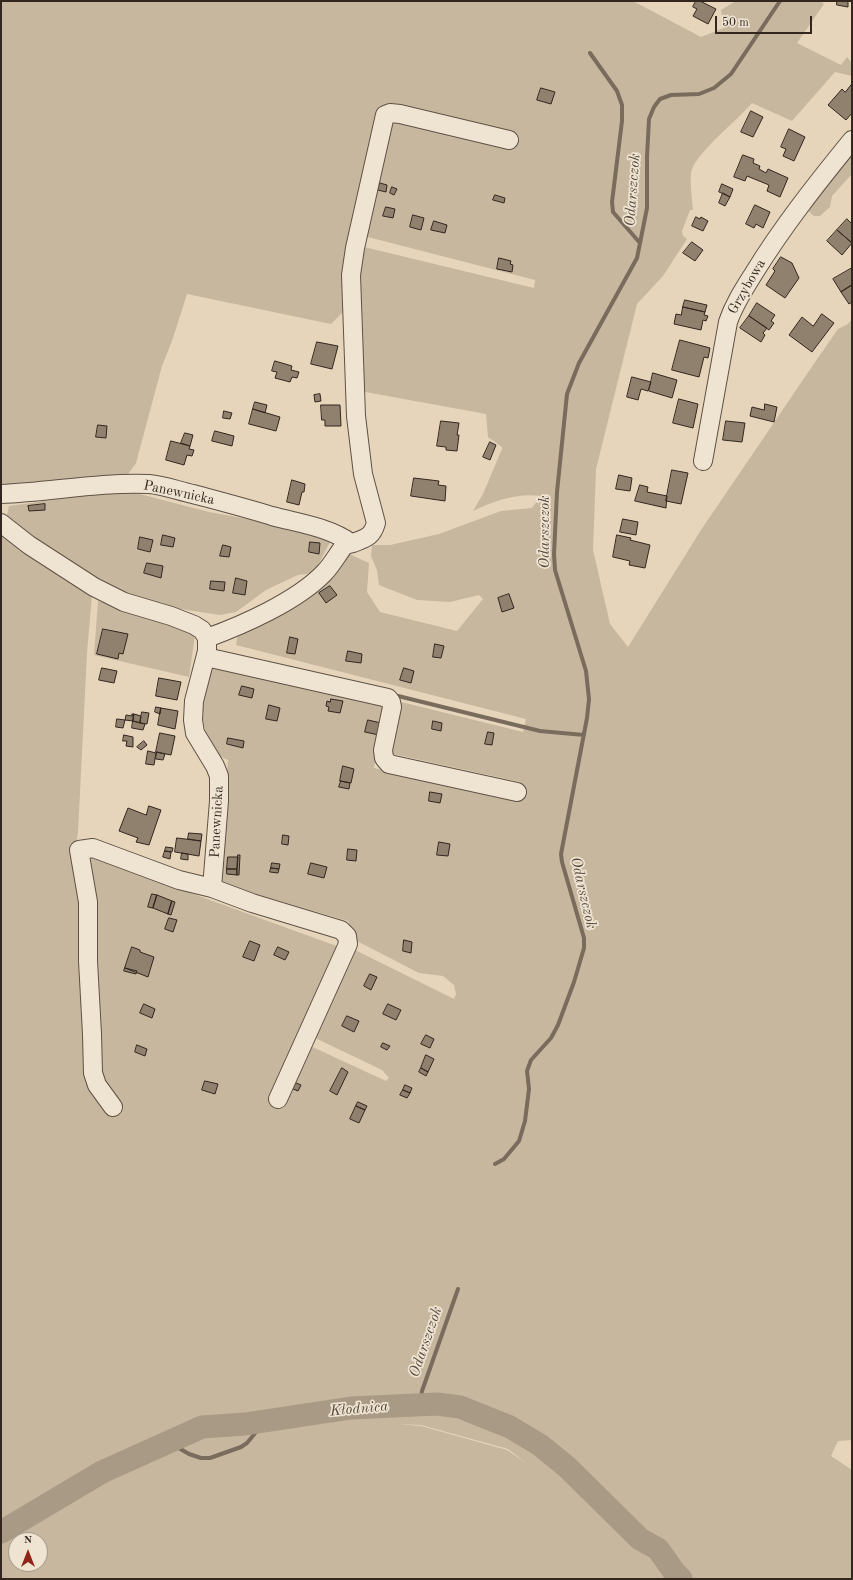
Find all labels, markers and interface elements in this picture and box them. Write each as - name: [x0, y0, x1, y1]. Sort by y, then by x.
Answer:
- scale bar: [717, 8, 814, 34]
- text: 50 m: [722, 17, 749, 29]
- water label: Odarszczok: [621, 153, 645, 227]
- street label: Grzybowa: [725, 257, 769, 317]
- street label: Panewnicka: [142, 477, 216, 509]
- water label: Odarszczok: [536, 495, 554, 569]
- street label: Panewnicka: [207, 785, 227, 859]
- water label: Odarszczok: [566, 855, 600, 931]
- water label: Odarszczok: [406, 1304, 446, 1380]
- water label: Kłodnica: [329, 1397, 389, 1421]
- north arrow: [8, 1532, 48, 1572]
- text: N: [24, 1535, 32, 1546]

